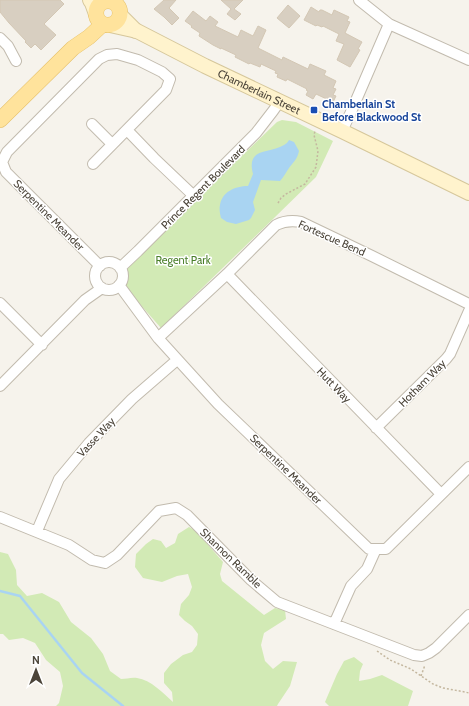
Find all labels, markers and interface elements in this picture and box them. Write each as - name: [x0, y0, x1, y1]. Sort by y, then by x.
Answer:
- street label: Chamberlain Street: [215, 66, 303, 117]
- place label: Chamberlain St Before Blackwood St: [322, 97, 421, 124]
- marker: Chamberlain St Before Blackwood St: [309, 105, 319, 115]
- street label: Prince Regent Boulevard: [158, 142, 248, 232]
- street label: Serpentine Meander: [11, 177, 88, 254]
- street label: Fortescue Bend: [296, 217, 368, 259]
- park label: Regent Park: [155, 253, 211, 267]
- street label: Hotham Way: [395, 356, 449, 410]
- street label: Hutt Way: [314, 364, 355, 406]
- street label: Vasse Way: [74, 414, 118, 460]
- street label: Serpentine Meander: [247, 431, 325, 507]
- street label: Shannon Ramble: [197, 525, 265, 591]
- north arrow: [16, 650, 56, 690]
- text: N: [32, 653, 40, 667]

